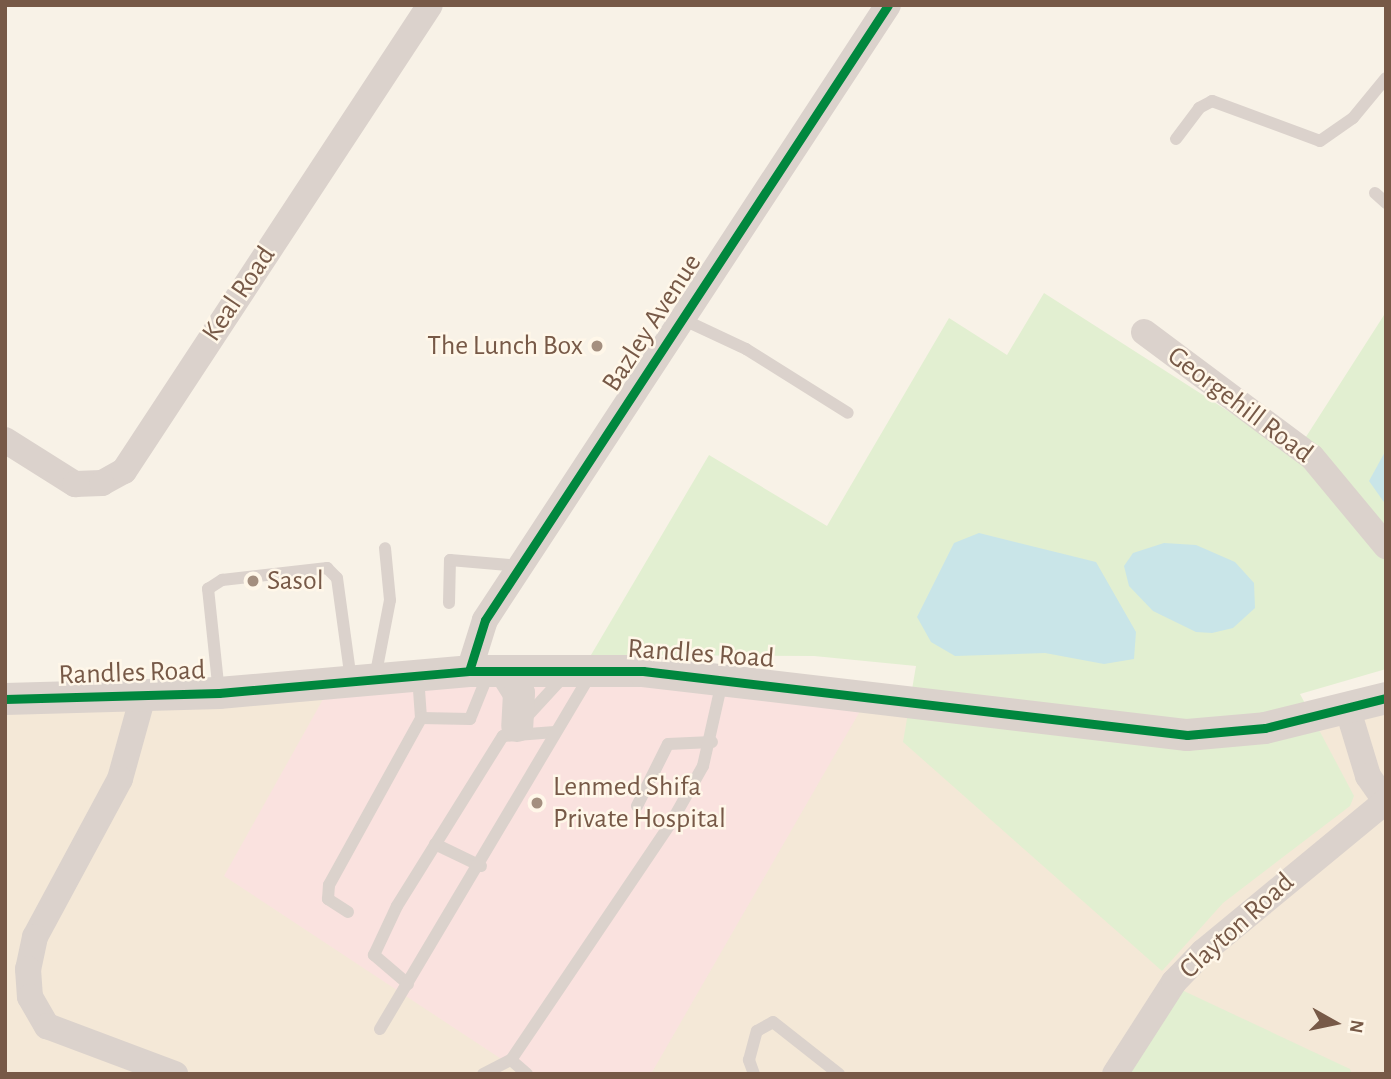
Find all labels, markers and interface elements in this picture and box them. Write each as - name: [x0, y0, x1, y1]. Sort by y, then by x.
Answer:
- street label: Keal Road: [195, 240, 283, 348]
- street label: Bazley Avenue: [595, 248, 709, 398]
- place label: The Lunch Box: [427, 329, 583, 363]
- marker: The Lunch Box: [589, 338, 605, 354]
- street label: Georgehill Road: [1161, 339, 1319, 471]
- place label: Sasol: [267, 564, 324, 598]
- marker: Sasol: [245, 573, 261, 589]
- street label: Randles Road: [626, 632, 776, 676]
- street label: Randles Road: [58, 654, 206, 692]
- place label: Lenmed Shifa Private Hospital: [553, 770, 726, 836]
- marker: Lenmed Shifa Private Hospital: [527, 793, 547, 813]
- street label: Clayton Road: [1173, 866, 1301, 986]
- north arrow: [1300, 988, 1370, 1058]
- text: N: [1346, 1018, 1367, 1034]

